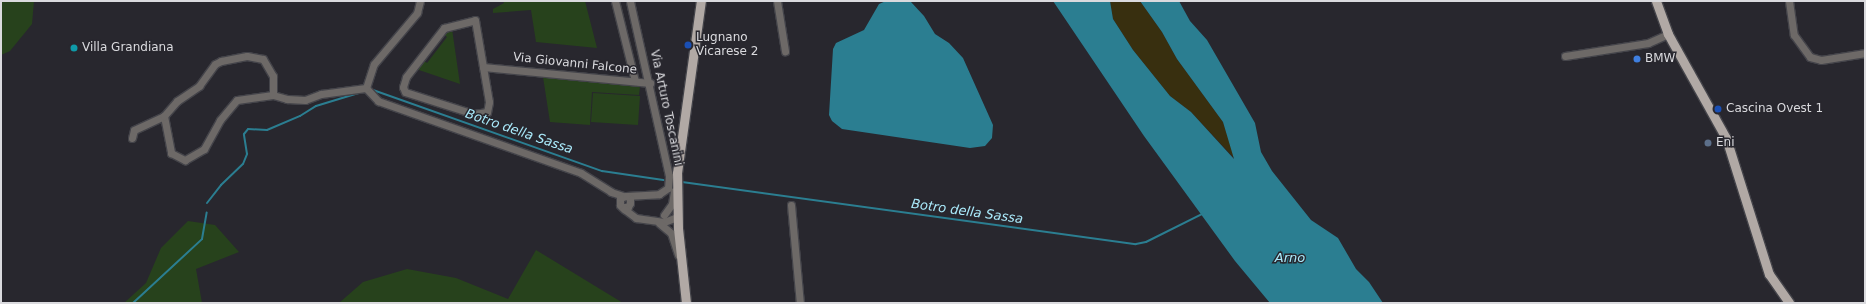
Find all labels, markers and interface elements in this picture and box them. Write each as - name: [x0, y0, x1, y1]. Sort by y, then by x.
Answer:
- place label: Lugnano Vicarese 2: [696, 31, 758, 59]
- marker: Lugnano Vicarese 2: [683, 40, 693, 50]
- place label: Villa Grandiana: [82, 41, 174, 55]
- marker: Villa Grandiana: [69, 43, 79, 53]
- street label: Via Arturo Toscanini: [647, 49, 685, 167]
- street label: Via Giovanni Falcone: [512, 50, 638, 78]
- place label: BMW: [1645, 52, 1675, 66]
- marker: BMW: [1632, 54, 1642, 64]
- place label: Cascina Ovest 1: [1726, 102, 1823, 116]
- marker: Cascina Ovest 1: [1713, 104, 1723, 114]
- water label: Botro della Sassa: [463, 106, 575, 158]
- place label: Eni: [1716, 136, 1735, 150]
- marker: Eni: [1703, 138, 1713, 148]
- water label: Botro della Sassa: [910, 196, 1024, 228]
- water label: Arno: [1275, 250, 1305, 266]

